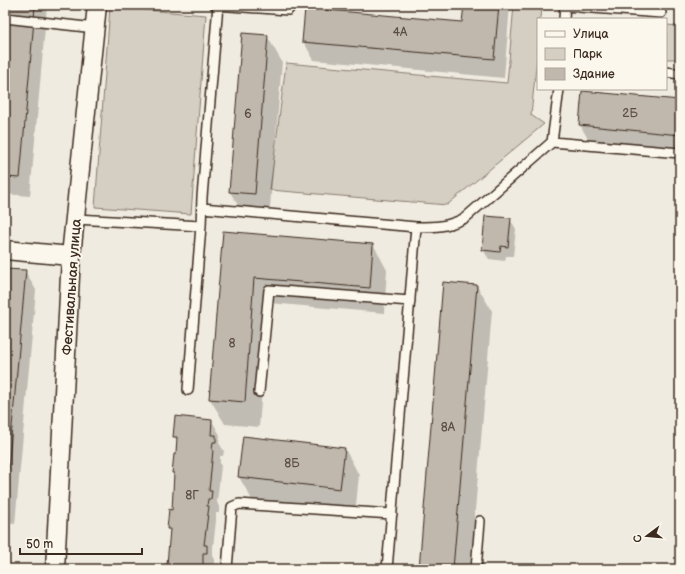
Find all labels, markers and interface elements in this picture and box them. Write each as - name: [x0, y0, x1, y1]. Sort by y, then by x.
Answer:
- legend: [537, 18, 667, 90]
- house number: 4А: [393, 25, 408, 40]
- text: Улица: [573, 27, 609, 42]
- text: Парк: [573, 47, 603, 62]
- text: Здание: [573, 67, 615, 82]
- house number: 2Б: [622, 106, 638, 121]
- house number: 6: [244, 107, 252, 122]
- street label: Фестивальная улица: [58, 217, 85, 356]
- house number: 8: [229, 336, 236, 351]
- house number: 8А: [441, 420, 456, 435]
- house number: 8Б: [284, 456, 300, 471]
- house number: 8Г: [185, 488, 199, 503]
- north arrow: [627, 516, 667, 556]
- scale bar: [20, 530, 142, 556]
- text: С: [630, 533, 645, 544]
- text: 50 m: [26, 537, 53, 552]

